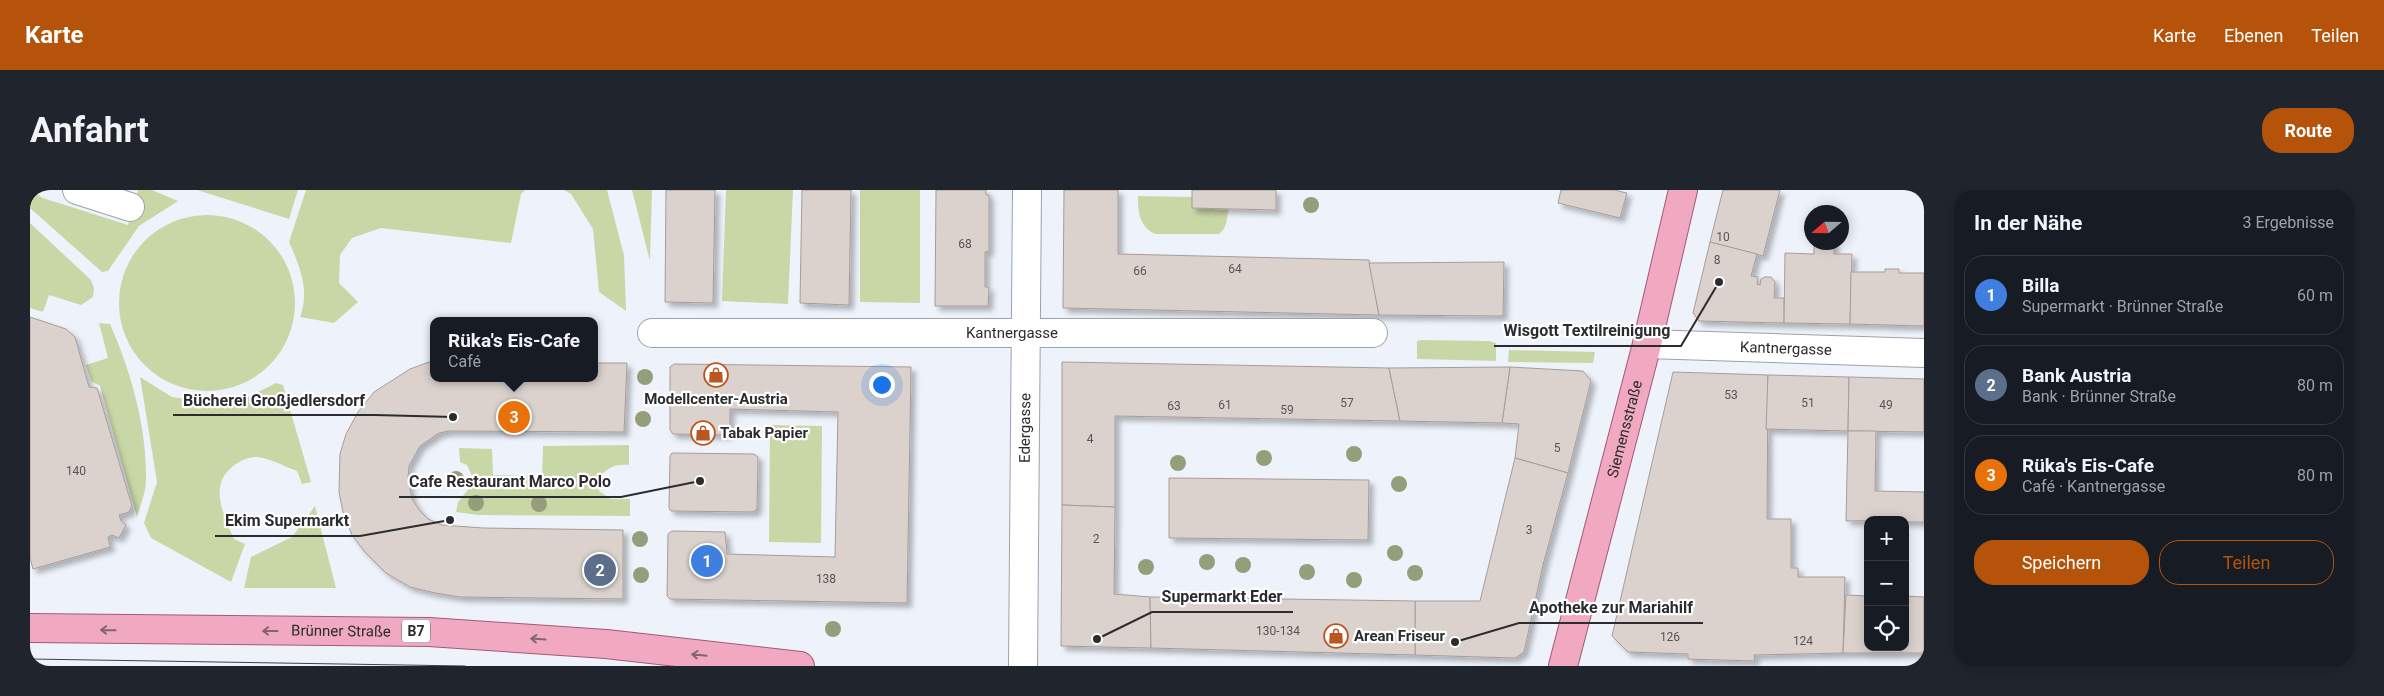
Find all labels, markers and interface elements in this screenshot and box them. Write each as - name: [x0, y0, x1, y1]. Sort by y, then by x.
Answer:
- text: Karte: [25, 21, 84, 49]
- text: Karte: [2153, 25, 2196, 46]
- text: Ebenen: [2224, 25, 2283, 46]
- text: Teilen: [2311, 25, 2359, 46]
- button: Route: [2262, 108, 2354, 153]
- text: Anfahrt: [30, 110, 149, 151]
- north arrow: [1804, 205, 1849, 250]
- text: In der Nähe: [1974, 211, 2082, 235]
- text: 3 Ergebnisse: [2242, 213, 2334, 232]
- house number: 10: [1716, 230, 1730, 244]
- house number: 68: [958, 237, 972, 251]
- house number: 8: [1714, 253, 1721, 267]
- house number: 64: [1228, 262, 1242, 276]
- house number: 66: [1133, 264, 1147, 278]
- text: Billa: [2022, 274, 2059, 297]
- text: 1: [1986, 286, 1996, 305]
- text: 60 m: [2297, 286, 2333, 305]
- text: Supermarkt · Brünner Straße: [2022, 297, 2223, 316]
- callout: Wisgott Textilreinigung: [1494, 315, 1681, 346]
- popup: [430, 317, 598, 382]
- text: Wisgott Textilreinigung: [1504, 321, 1670, 340]
- street label: Kantnergasse: [966, 324, 1058, 342]
- text: Rüka's Eis-Cafe: [448, 329, 580, 352]
- street label: Kantnergasse: [1740, 338, 1832, 359]
- text: Café: [448, 352, 481, 371]
- shop icon: Modellcenter-Austria: [703, 362, 729, 388]
- text: Bank Austria: [2022, 364, 2131, 387]
- your location: [869, 372, 895, 398]
- text: 2: [1986, 376, 1996, 395]
- text: 80 m: [2297, 376, 2333, 395]
- street label: Siemensstraße: [1603, 378, 1646, 480]
- callout: Bücherei Großjedlersdorf: [173, 384, 375, 415]
- text: Bank · Brünner Straße: [2022, 387, 2176, 406]
- house number: 53: [1724, 388, 1738, 402]
- place label: Modellcenter-Austria: [644, 390, 788, 408]
- text: Bücherei Großjedlersdorf: [183, 391, 365, 410]
- street label: Edergasse: [1016, 393, 1034, 463]
- house number: 57: [1340, 396, 1354, 410]
- house number: 51: [1801, 396, 1815, 410]
- pin: 3: [498, 398, 530, 436]
- house number: 61: [1218, 398, 1232, 412]
- house number: 49: [1879, 398, 1893, 412]
- house number: 63: [1167, 399, 1181, 413]
- house number: 59: [1280, 403, 1294, 417]
- shop icon: Tabak Papier: [690, 420, 716, 446]
- place label: Tabak Papier: [720, 424, 809, 442]
- house number: 4: [1087, 432, 1094, 446]
- house number: 5: [1554, 441, 1561, 455]
- text: Rüka's Eis-Cafe: [2022, 454, 2154, 477]
- house number: 140: [66, 464, 86, 478]
- callout: Cafe Restaurant Marco Polo: [399, 466, 621, 497]
- text: 3: [1986, 466, 1996, 485]
- text: 80 m: [2297, 466, 2333, 485]
- text: Cafe Restaurant Marco Polo: [409, 472, 611, 491]
- text: Café · Kantnergasse: [2022, 477, 2165, 496]
- callout: Ekim Supermarkt: [215, 505, 360, 536]
- text: Ekim Supermarkt: [225, 511, 350, 530]
- map controls: [1864, 516, 1909, 651]
- button: +: [1864, 516, 1909, 561]
- house number: 3: [1526, 523, 1532, 537]
- house number: 2: [1093, 532, 1100, 546]
- button: Speichern: [1974, 540, 2149, 585]
- button: Teilen: [2159, 540, 2334, 585]
- pin: 1: [691, 542, 723, 580]
- pin: 2: [584, 551, 616, 589]
- button: −: [1864, 561, 1909, 606]
- house number: 138: [816, 572, 836, 586]
- callout: Supermarkt Eder: [1152, 581, 1293, 612]
- text: Supermarkt Eder: [1162, 587, 1283, 606]
- callout: Apotheke zur Mariahilf: [1519, 592, 1703, 623]
- text: Apotheke zur Mariahilf: [1529, 598, 1693, 617]
- button: locate: [1864, 606, 1909, 651]
- road number: B7: [402, 620, 430, 642]
- street label: Brünner Straße: [291, 622, 391, 641]
- shop icon: Arean Friseur: [1323, 623, 1349, 649]
- house number: 130-134: [1256, 624, 1300, 638]
- one-way arrow: [100, 625, 116, 634]
- one-way arrow: [263, 626, 279, 636]
- place label: Arean Friseur: [1354, 627, 1445, 645]
- house number: 126: [1660, 630, 1680, 644]
- house number: 124: [1793, 634, 1813, 648]
- one-way arrow: [530, 635, 546, 644]
- one-way arrow: [692, 650, 708, 660]

